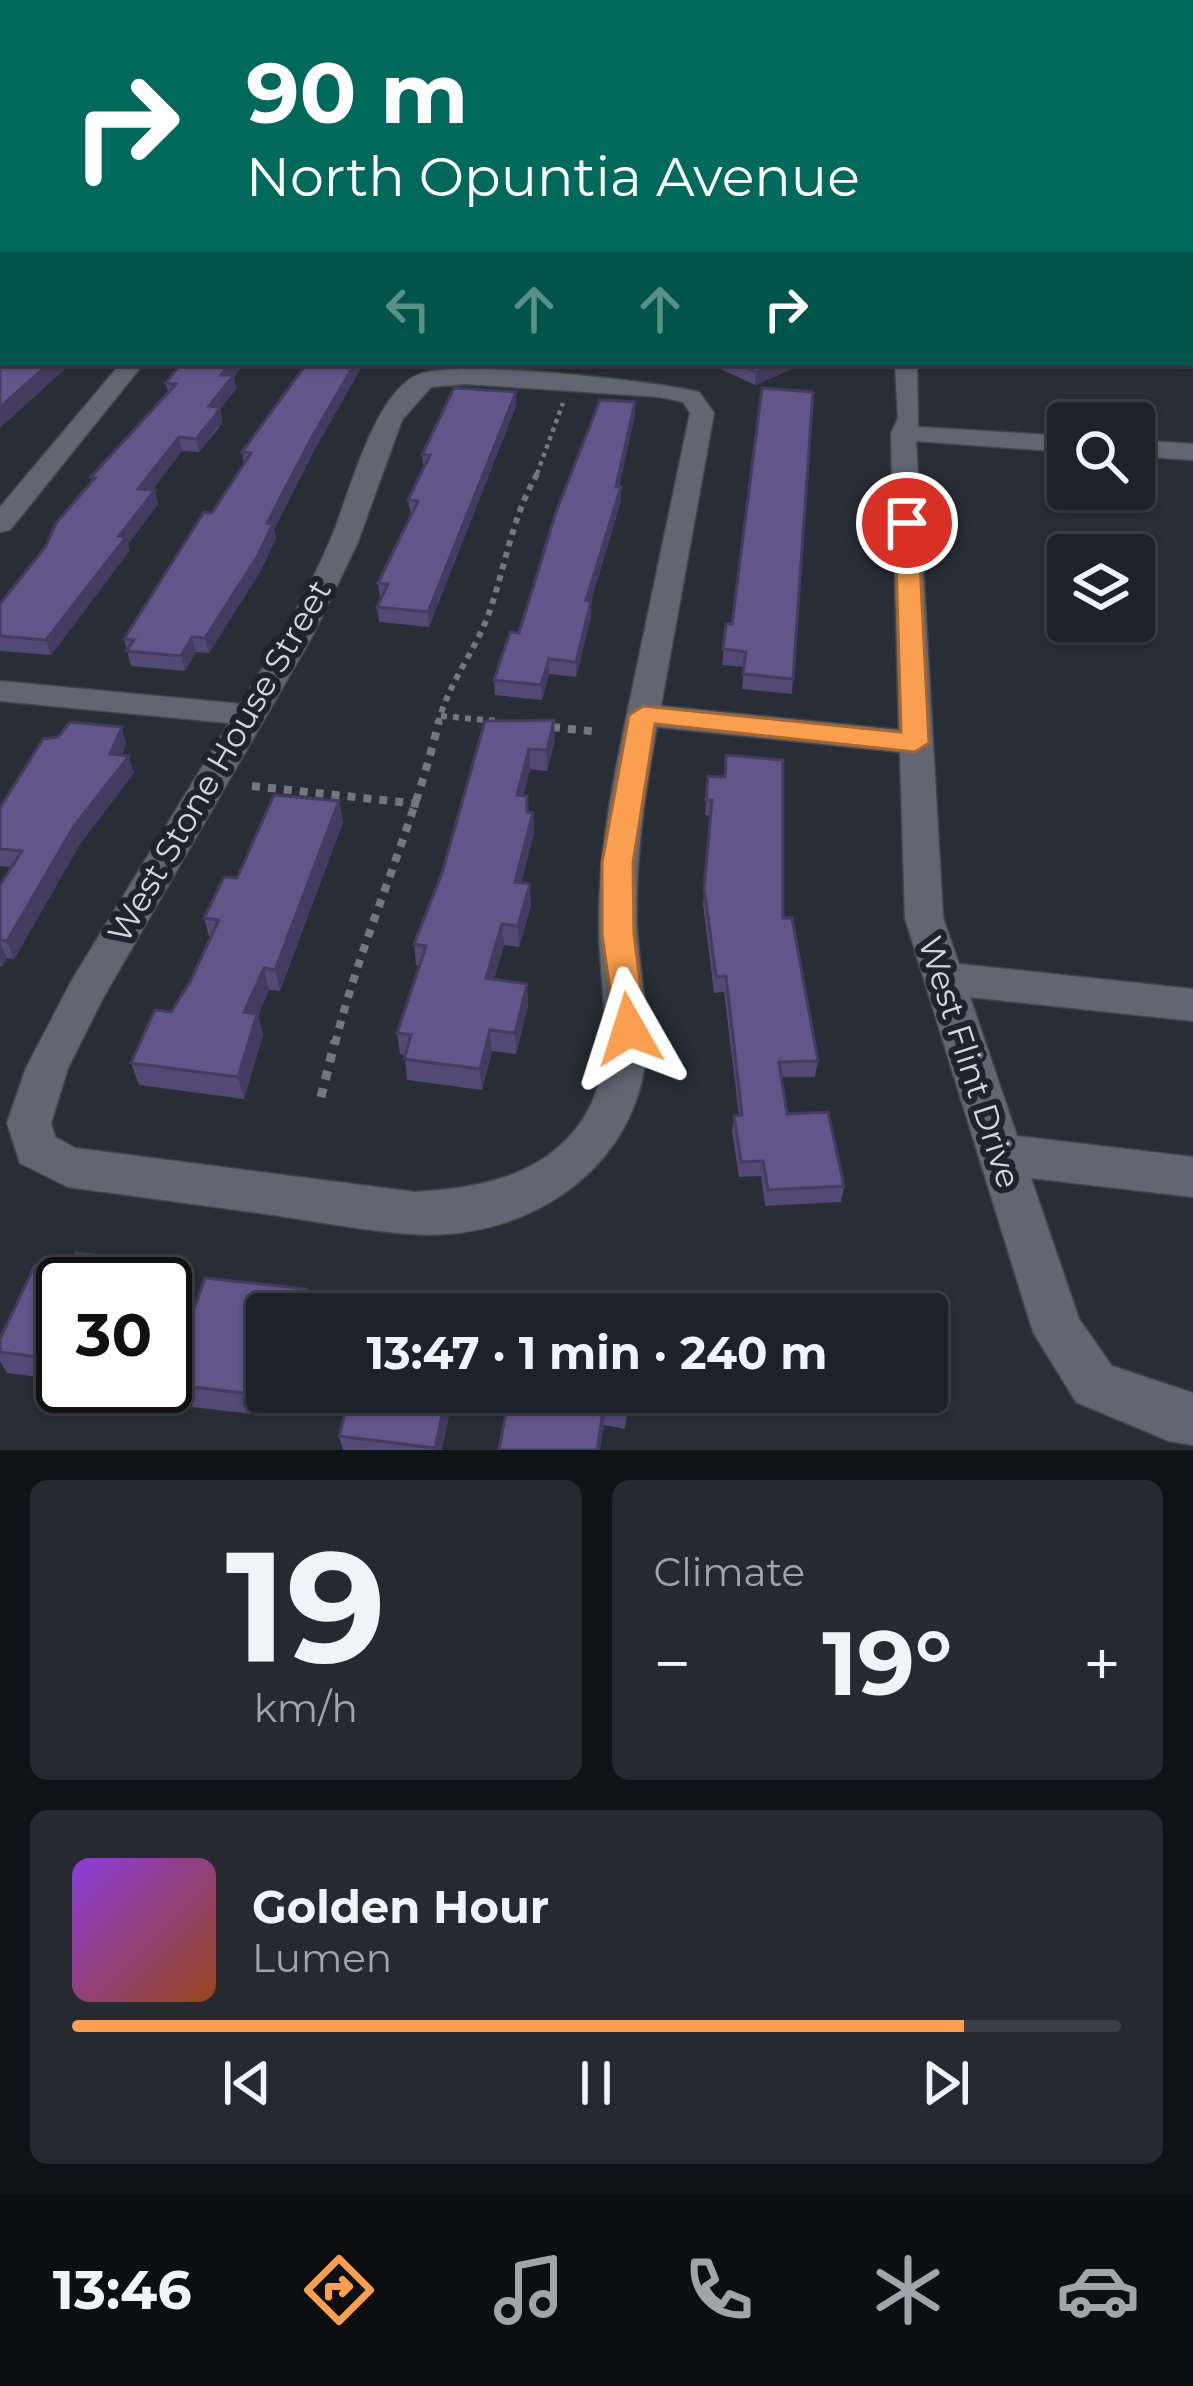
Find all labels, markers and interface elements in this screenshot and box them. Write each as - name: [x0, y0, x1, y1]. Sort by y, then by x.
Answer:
- text: 90 m: [246, 42, 468, 144]
- icon: right: [48, 48, 204, 204]
- text: North Opuntia Avenue: [246, 144, 860, 210]
- icon: left: [375, 276, 441, 342]
- icon: ahead: [501, 276, 567, 342]
- icon: ahead: [627, 276, 693, 342]
- icon: right: [753, 276, 819, 342]
- map controls: [1047, 402, 1155, 642]
- button: search: [1047, 402, 1155, 510]
- pin: [856, 472, 958, 574]
- icon: arrive: [874, 490, 940, 556]
- button: layers: [1047, 534, 1155, 642]
- street label: West Stone House Street: [99, 573, 339, 949]
- street label: West Flint Drive: [910, 931, 1030, 1193]
- position arrow: [566, 966, 692, 1092]
- speed limit sign: 30: [36, 1257, 192, 1413]
- text: 13:47 · 1 min · 240 m: [366, 1325, 828, 1380]
- text: 19: [225, 1511, 386, 1701]
- text: Climate: [654, 1548, 805, 1596]
- text: 19°: [822, 1608, 952, 1718]
- text: −: [654, 1623, 691, 1704]
- text: +: [1083, 1623, 1121, 1704]
- text: km/h: [254, 1684, 358, 1732]
- text: Golden Hour: [252, 1879, 549, 1934]
- text: Lumen: [252, 1934, 392, 1982]
- icon: previous: [214, 2050, 280, 2116]
- icon: pause: [563, 2050, 629, 2116]
- icon: next: [913, 2050, 979, 2116]
- icon: directions: [297, 2248, 381, 2332]
- icon: music: [487, 2248, 571, 2332]
- icon: phone: [677, 2248, 761, 2332]
- icon: climate: [866, 2248, 950, 2332]
- icon: car: [1056, 2248, 1140, 2332]
- text: 13:46: [53, 2257, 192, 2323]

